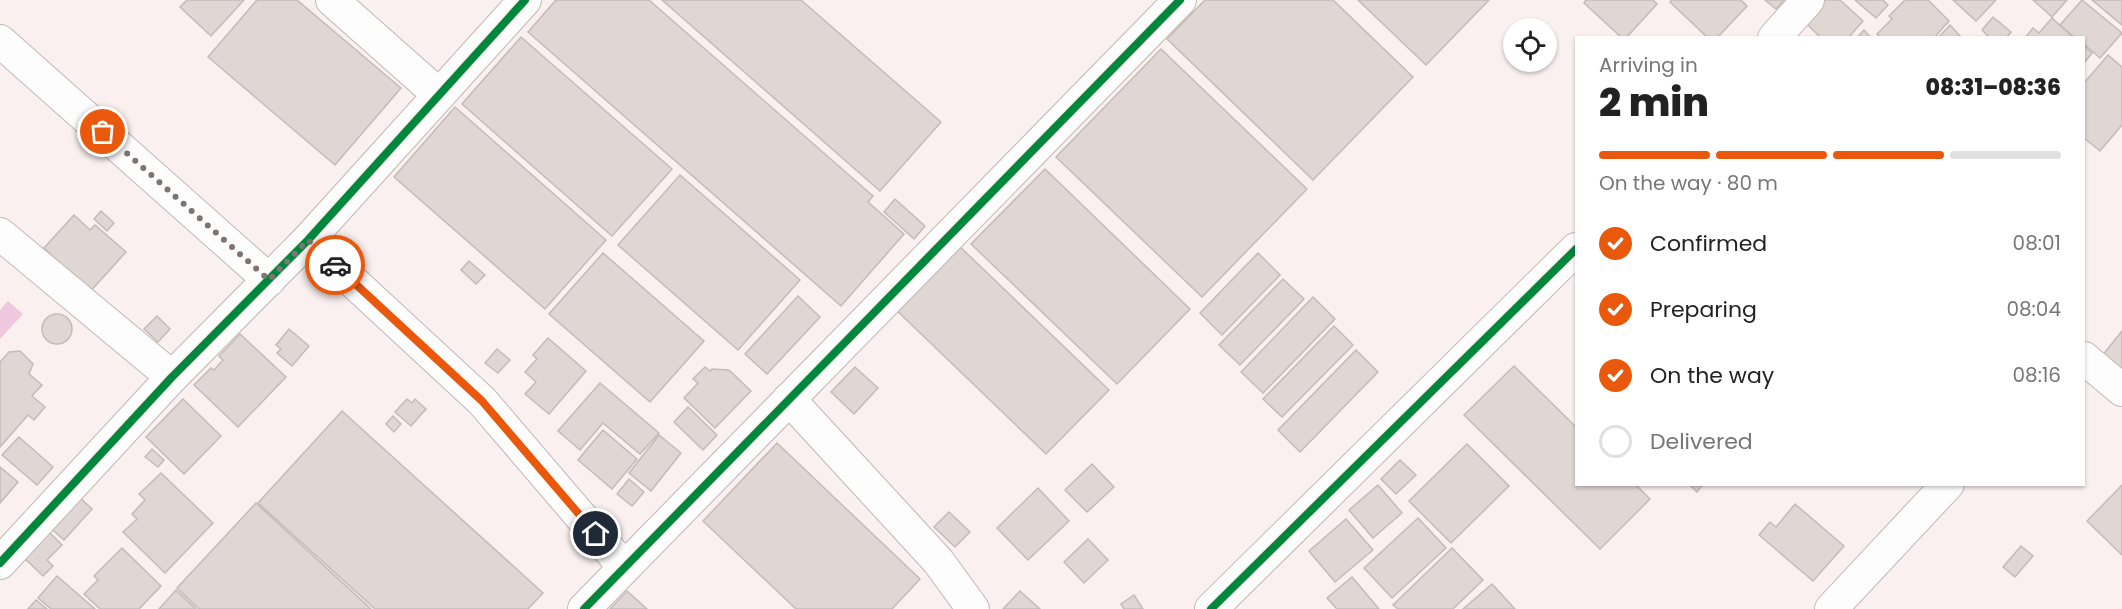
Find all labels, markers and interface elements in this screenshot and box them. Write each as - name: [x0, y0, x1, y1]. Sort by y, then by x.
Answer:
- map controls: [1503, 18, 1557, 72]
- button: locate: [1503, 18, 1557, 72]
- text: Arriving in: [1599, 51, 1698, 79]
- text: 08:31–08:36: [1926, 72, 2061, 103]
- text: 2 min: [1599, 75, 1709, 130]
- pin: [77, 106, 128, 157]
- icon: bag: [86, 115, 119, 148]
- text: On the way · 80 m: [1599, 169, 1778, 197]
- icon: check: [1599, 227, 1632, 260]
- text: Confirmed: [1650, 228, 1767, 259]
- text: 08:01: [2013, 229, 2061, 257]
- courier: [305, 235, 365, 295]
- icon: car: [319, 249, 352, 282]
- icon: check: [1599, 293, 1632, 326]
- text: Preparing: [1650, 294, 1757, 325]
- text: 08:04: [2006, 295, 2061, 323]
- icon: check: [1599, 359, 1632, 392]
- text: On the way: [1650, 360, 1774, 391]
- text: 08:16: [2012, 361, 2061, 389]
- text: Delivered: [1650, 426, 1753, 457]
- pin: [570, 508, 621, 559]
- icon: home: [579, 517, 612, 550]

